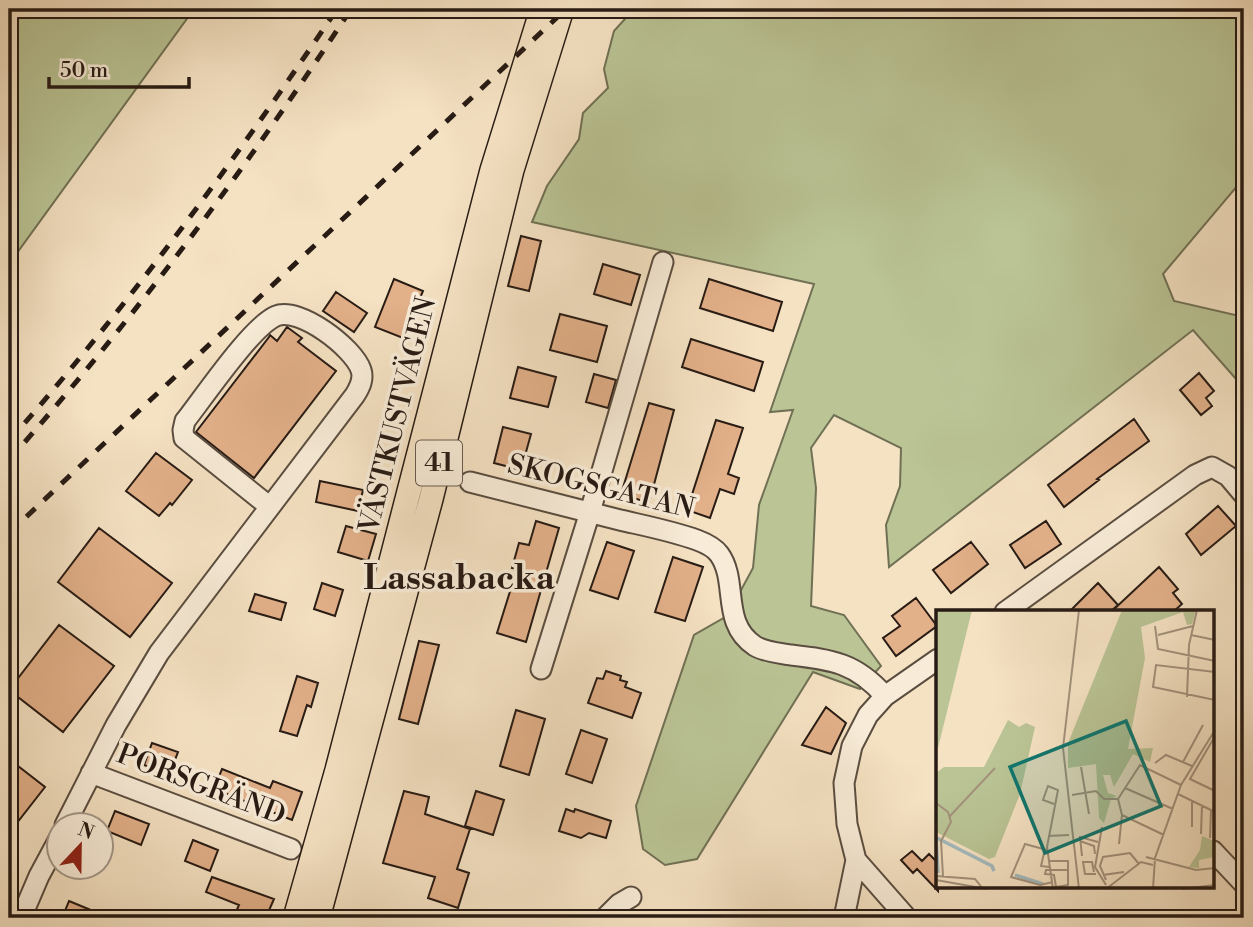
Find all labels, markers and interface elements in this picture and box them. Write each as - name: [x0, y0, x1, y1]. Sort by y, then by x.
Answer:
- scale bar: [49, 46, 189, 90]
- text: 50 m: [60, 58, 108, 84]
- street label: VÄSTKUSTVÄGEN: [351, 293, 444, 538]
- road number: 41: [416, 440, 462, 485]
- street label: SKOGSGATAN: [504, 447, 698, 527]
- district label: Lassabacka: [363, 557, 556, 600]
- inset map: [936, 610, 1214, 888]
- street label: PORSGRÄND: [112, 736, 291, 833]
- north arrow: [46, 811, 116, 881]
- text: N: [75, 817, 97, 845]

